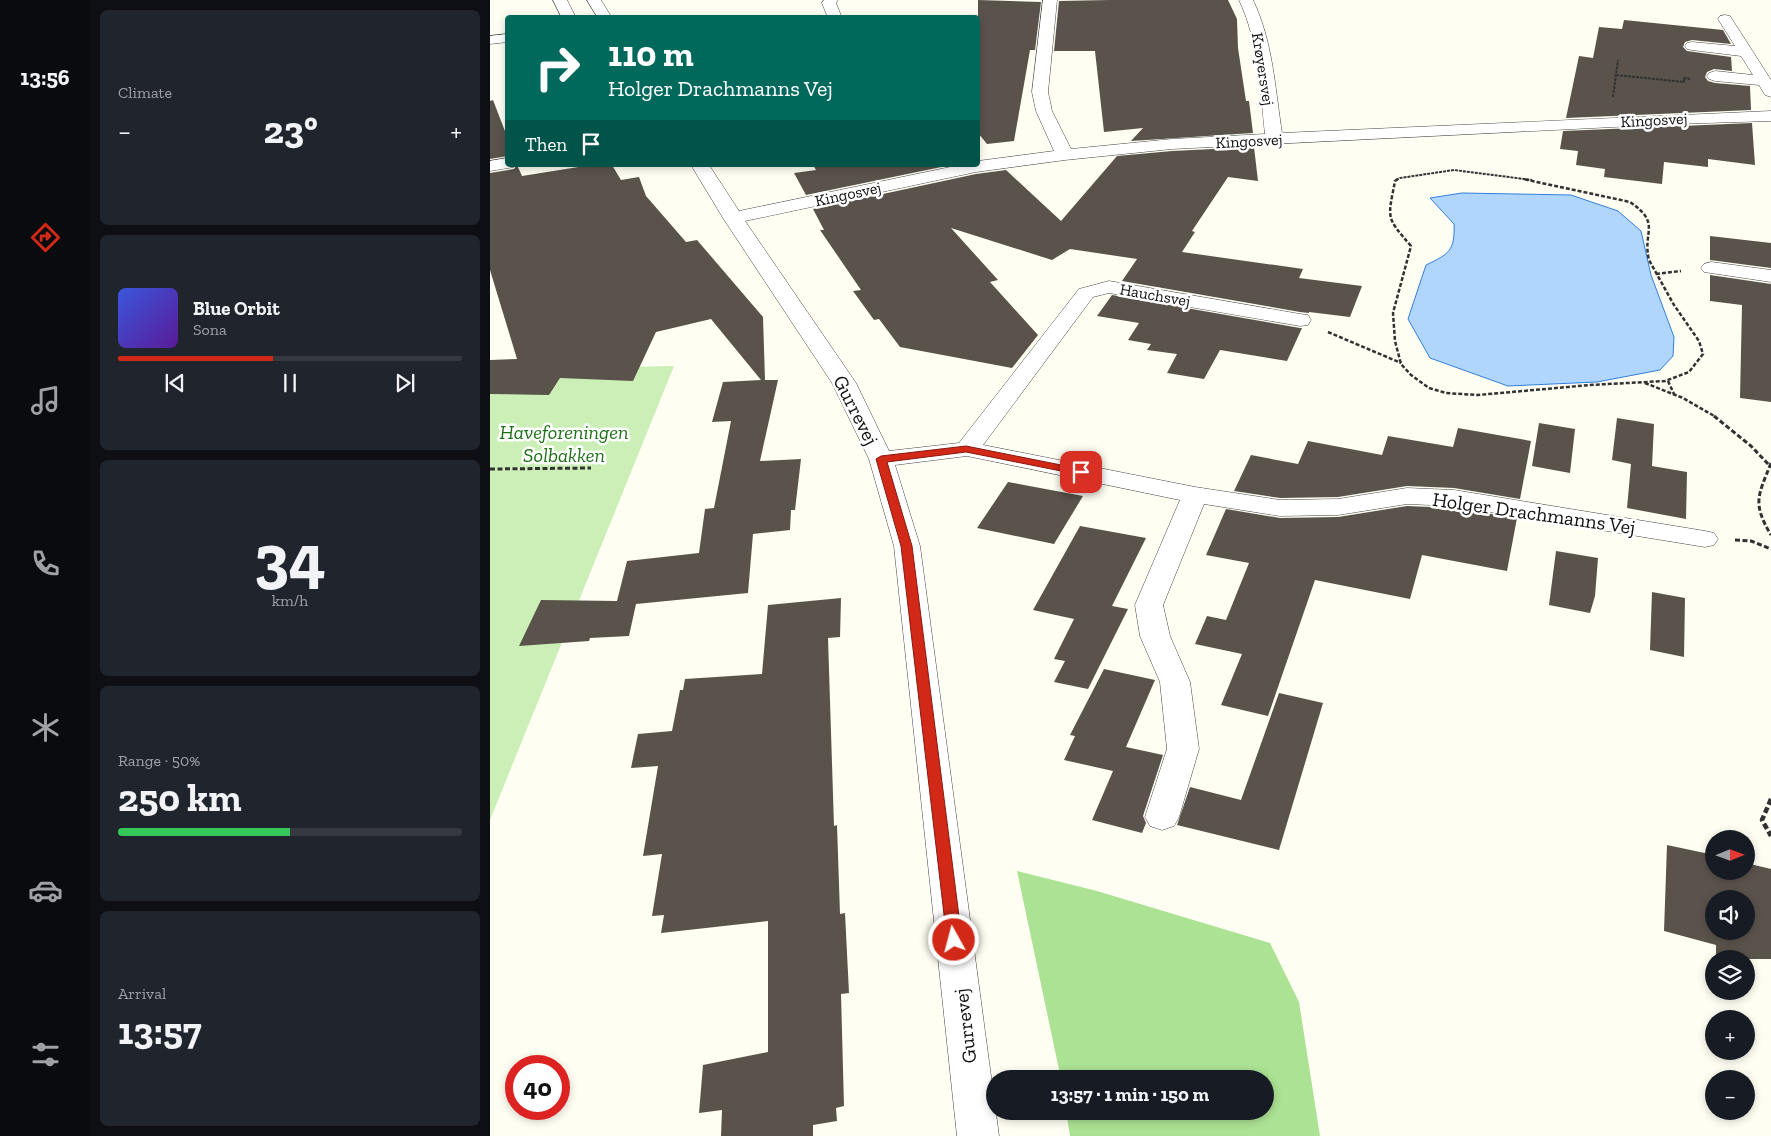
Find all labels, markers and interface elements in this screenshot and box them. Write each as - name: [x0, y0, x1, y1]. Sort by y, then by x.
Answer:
- street label: Krøyersvej: [1248, 31, 1278, 107]
- text: 110 m: [608, 33, 694, 75]
- icon: right: [525, 35, 590, 100]
- text: 13:56: [20, 64, 70, 91]
- text: Holger Drachmanns Vej: [608, 75, 833, 102]
- text: Climate: [118, 83, 172, 102]
- text: 23°: [263, 107, 318, 153]
- street label: Kingosvej: [1620, 109, 1688, 131]
- text: −: [118, 115, 131, 148]
- text: +: [450, 115, 462, 148]
- icon: arrive: [577, 130, 605, 158]
- street label: Kingosvej: [1215, 130, 1283, 152]
- text: Then: [525, 133, 567, 156]
- street label: Kingosvej: [813, 178, 883, 210]
- icon: directions: [28, 220, 63, 255]
- street label: Hauchsvej: [1118, 279, 1192, 311]
- text: Blue Orbit: [193, 297, 280, 320]
- text: Sona: [193, 320, 227, 339]
- icon: previous: [161, 369, 189, 397]
- icon: pause: [276, 369, 304, 397]
- icon: next: [391, 369, 419, 397]
- street label: Gurrevej: [828, 371, 884, 449]
- icon: music: [28, 383, 63, 418]
- park label: Haveforeningen Solbakken: [500, 420, 628, 467]
- pin: [1060, 451, 1102, 493]
- icon: arrive: [1067, 458, 1095, 486]
- street label: Holger Drachmanns Vej: [1431, 487, 1637, 539]
- text: 34: [254, 519, 326, 597]
- icon: phone: [28, 546, 63, 581]
- text: km/h: [272, 591, 308, 610]
- icon: climate: [28, 710, 63, 745]
- text: Range · 50%: [118, 751, 200, 770]
- text: 250 km: [118, 775, 242, 821]
- north arrow: [1705, 830, 1755, 880]
- map controls: [1705, 830, 1755, 1120]
- icon: car: [28, 873, 63, 908]
- button: sound: [1705, 890, 1755, 940]
- position arrow: [927, 913, 979, 965]
- button: layers: [1705, 950, 1755, 1000]
- text: Arrival: [118, 984, 166, 1003]
- street label: Gurrevej: [949, 987, 981, 1065]
- text: 13:57: [118, 1008, 202, 1054]
- button: +: [1705, 1010, 1755, 1060]
- icon: filters: [28, 1037, 63, 1072]
- speed limit sign: 40: [505, 1055, 570, 1120]
- button: −: [1705, 1070, 1755, 1120]
- text: 13:57 · 1 min · 150 m: [1051, 1083, 1209, 1106]

